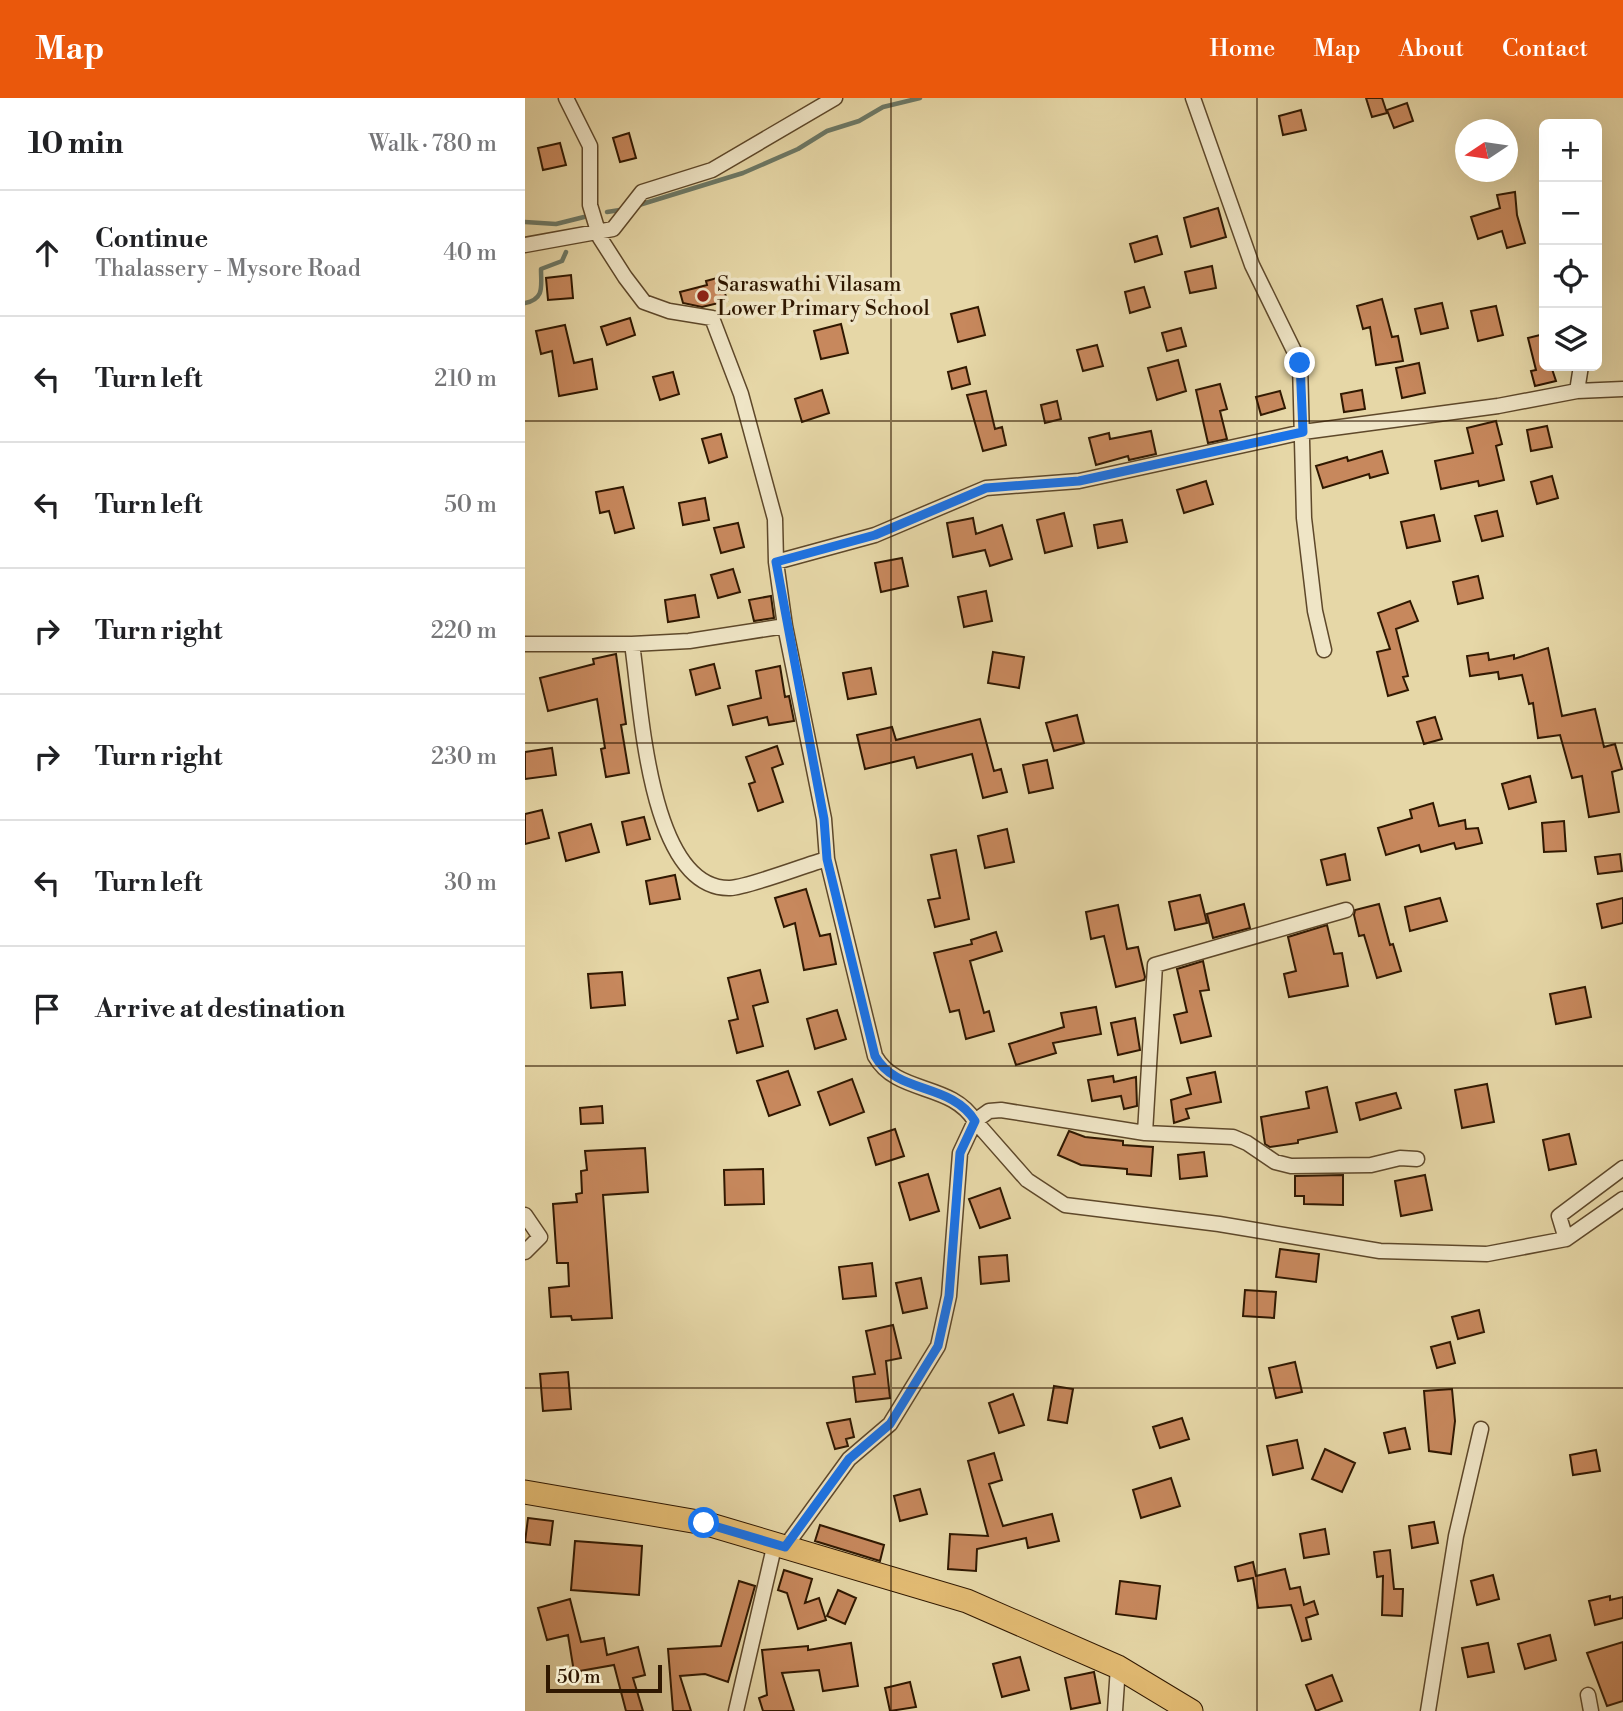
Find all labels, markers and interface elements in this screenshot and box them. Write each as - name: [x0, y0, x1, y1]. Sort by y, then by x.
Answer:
- text: Map: [35, 29, 104, 70]
- text: Home: [1210, 34, 1275, 64]
- text: Map: [1313, 34, 1361, 64]
- text: About: [1399, 34, 1464, 64]
- text: Contact: [1502, 34, 1588, 64]
- north arrow: [1455, 119, 1518, 182]
- map controls: [1539, 119, 1602, 371]
- button: +: [1539, 119, 1602, 182]
- text: 10 min: [28, 125, 123, 163]
- text: Walk · 780 m: [368, 130, 497, 158]
- button: −: [1539, 182, 1602, 245]
- text: Continue: [95, 223, 208, 255]
- icon: ahead: [28, 234, 66, 272]
- text: 40 m: [443, 239, 497, 267]
- button: locate: [1539, 245, 1602, 308]
- text: Thalassery - Mysore Road: [95, 255, 361, 283]
- place label: Saraswathi Vilasam Lower Primary School: [717, 272, 930, 322]
- marker: Saraswathi Vilasam Lower Primary School: [695, 288, 711, 304]
- button: layers: [1539, 308, 1602, 371]
- route end: [1284, 347, 1315, 378]
- icon: left: [28, 360, 66, 398]
- text: Turn left: [95, 363, 203, 395]
- text: 210 m: [434, 365, 497, 393]
- icon: left: [28, 486, 66, 524]
- text: Turn left: [95, 489, 203, 521]
- text: 50 m: [444, 491, 497, 519]
- icon: right: [28, 612, 66, 650]
- text: Turn right: [95, 615, 223, 647]
- text: 220 m: [431, 617, 497, 645]
- icon: right: [28, 738, 66, 776]
- text: Turn right: [95, 741, 223, 773]
- text: 230 m: [431, 743, 497, 771]
- icon: left: [28, 864, 66, 902]
- text: Turn left: [95, 867, 203, 899]
- text: 30 m: [444, 869, 497, 897]
- icon: arrive: [28, 990, 66, 1028]
- text: Arrive at destination: [95, 993, 345, 1025]
- route start: [688, 1507, 719, 1538]
- scale bar: [546, 1662, 661, 1694]
- text: 50 m: [557, 1665, 601, 1689]

